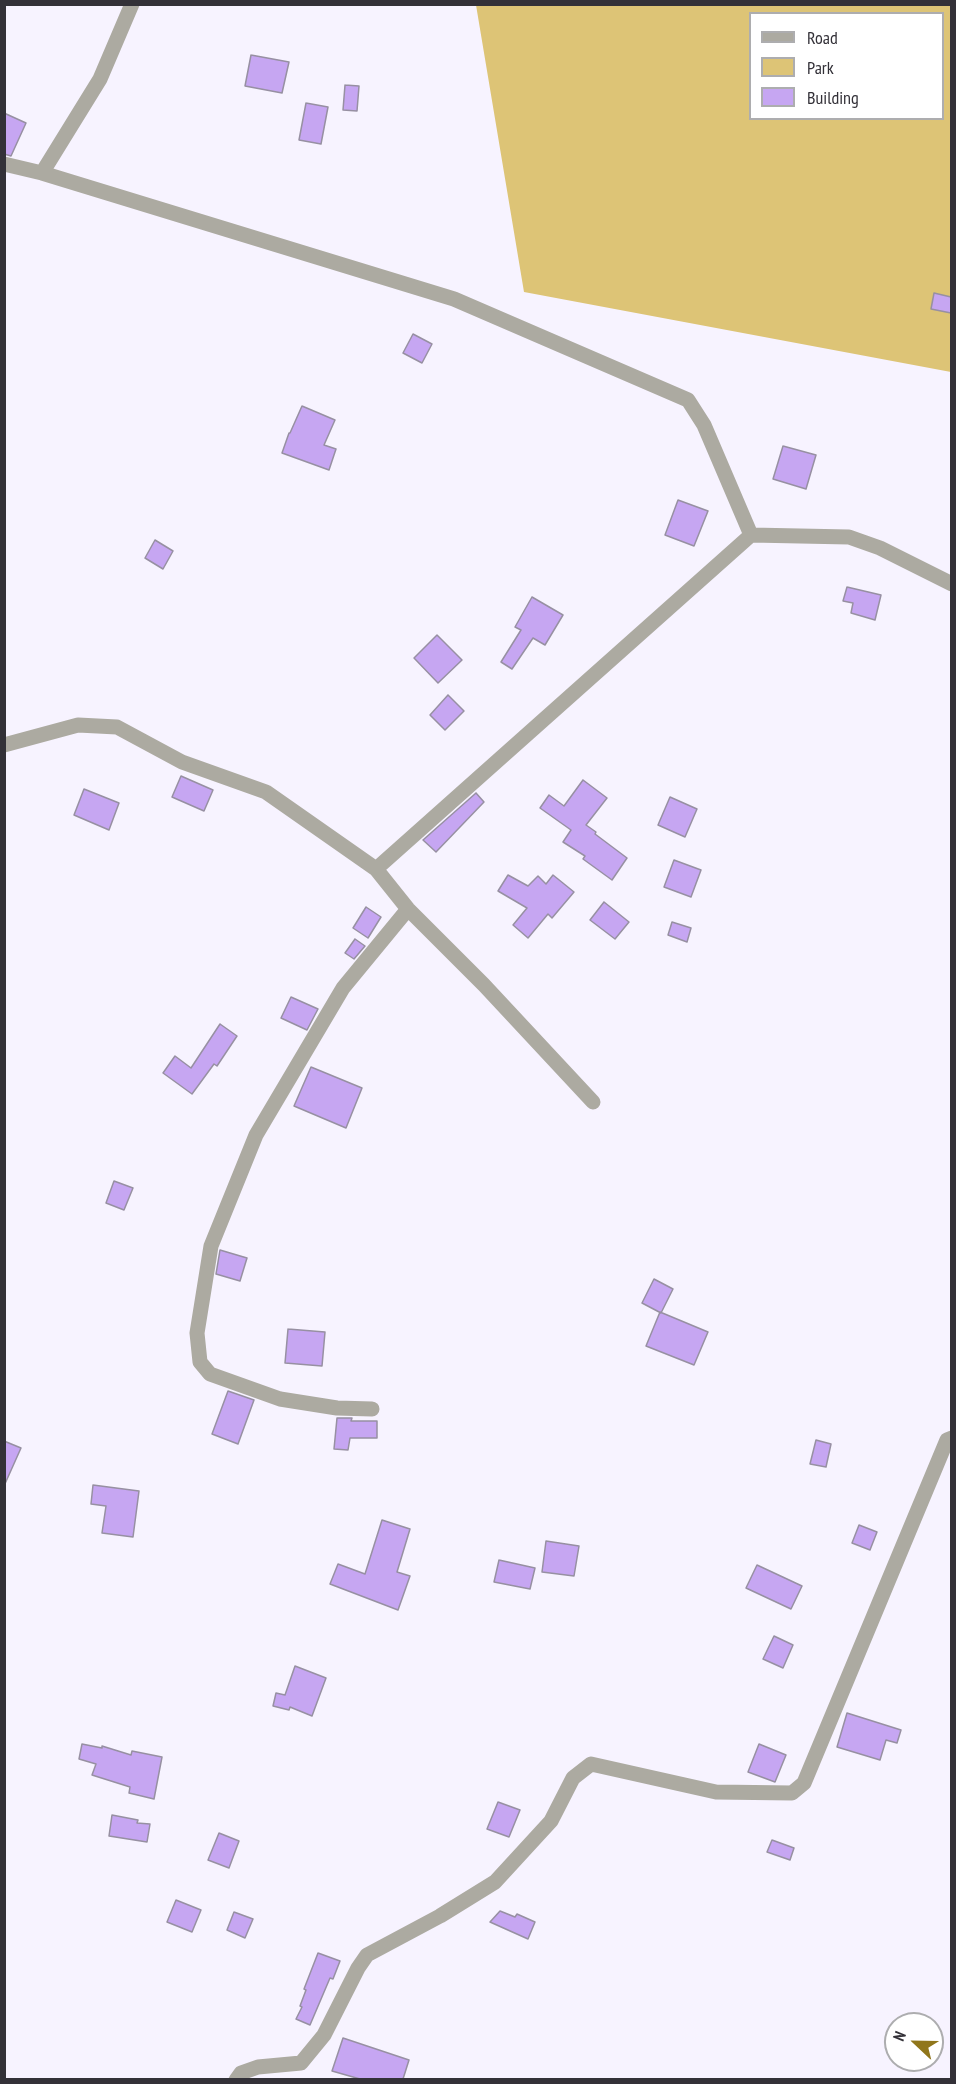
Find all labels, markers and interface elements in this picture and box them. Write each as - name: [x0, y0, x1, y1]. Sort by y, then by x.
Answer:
- legend: [749, 12, 944, 120]
- text: Road: [807, 26, 838, 49]
- text: Park: [807, 56, 834, 79]
- text: Building: [807, 86, 859, 109]
- north arrow: [884, 2012, 944, 2072]
- text: N: [888, 2028, 910, 2044]

